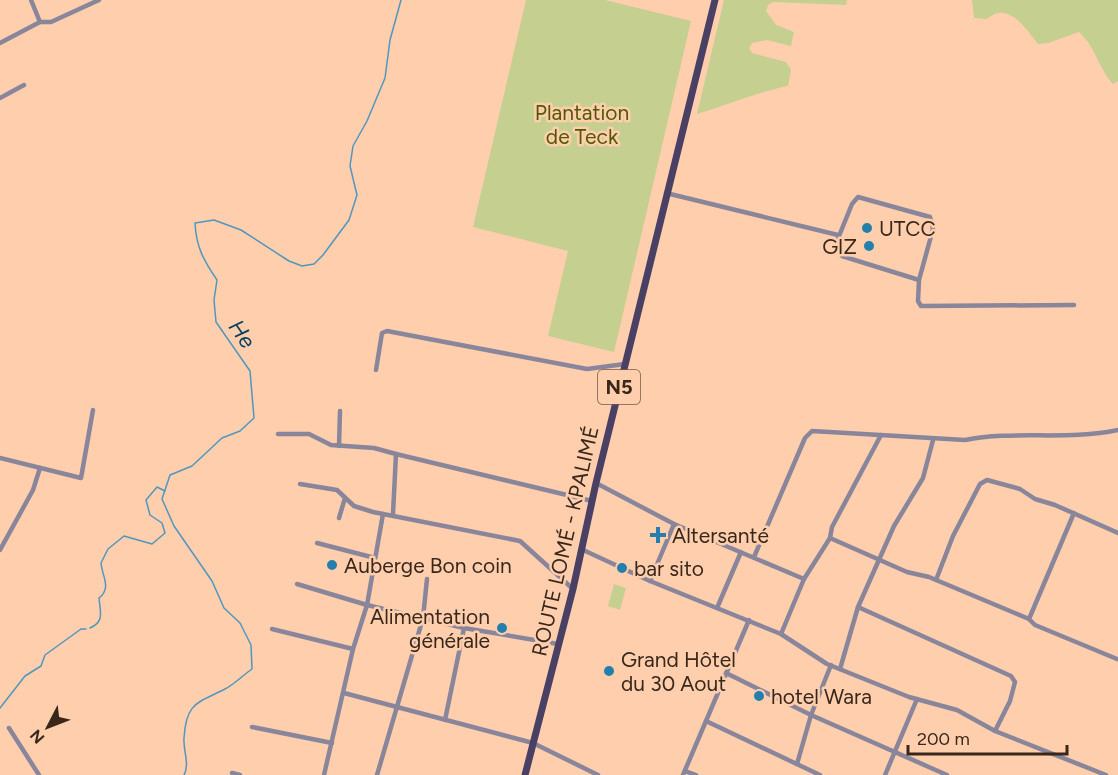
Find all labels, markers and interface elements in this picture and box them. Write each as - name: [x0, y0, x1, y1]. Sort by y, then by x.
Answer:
- park label: Plantation de Teck: [535, 100, 629, 149]
- place label: UTCC: [879, 216, 936, 241]
- marker: UTCC: [860, 221, 874, 235]
- place label: GIZ: [822, 234, 857, 259]
- marker: GIZ: [862, 239, 876, 253]
- water label: He: [223, 315, 261, 353]
- road number: N5: [598, 370, 640, 404]
- street label: ROUTE LOMÉ - KPALIMÉ: [526, 423, 604, 659]
- place label: Altersanté: [672, 523, 769, 548]
- marker: Altersanté: [649, 526, 667, 544]
- place label: Auberge Bon coin: [344, 553, 512, 578]
- place label: bar sito: [634, 556, 704, 581]
- marker: Auberge Bon coin: [325, 558, 339, 572]
- marker: bar sito: [615, 561, 629, 575]
- place label: Alimentation générale: [370, 604, 490, 653]
- marker: Alimentation générale: [495, 621, 509, 635]
- place label: Grand Hôtel du 30 Aout: [621, 647, 736, 696]
- marker: Grand Hôtel du 30 Aout: [602, 664, 616, 678]
- place label: hotel Wara: [771, 684, 872, 709]
- marker: hotel Wara: [752, 689, 766, 703]
- north arrow: [18, 697, 78, 757]
- scale bar: [908, 718, 1067, 756]
- text: N: [26, 726, 48, 748]
- text: 200 m: [917, 728, 970, 750]

